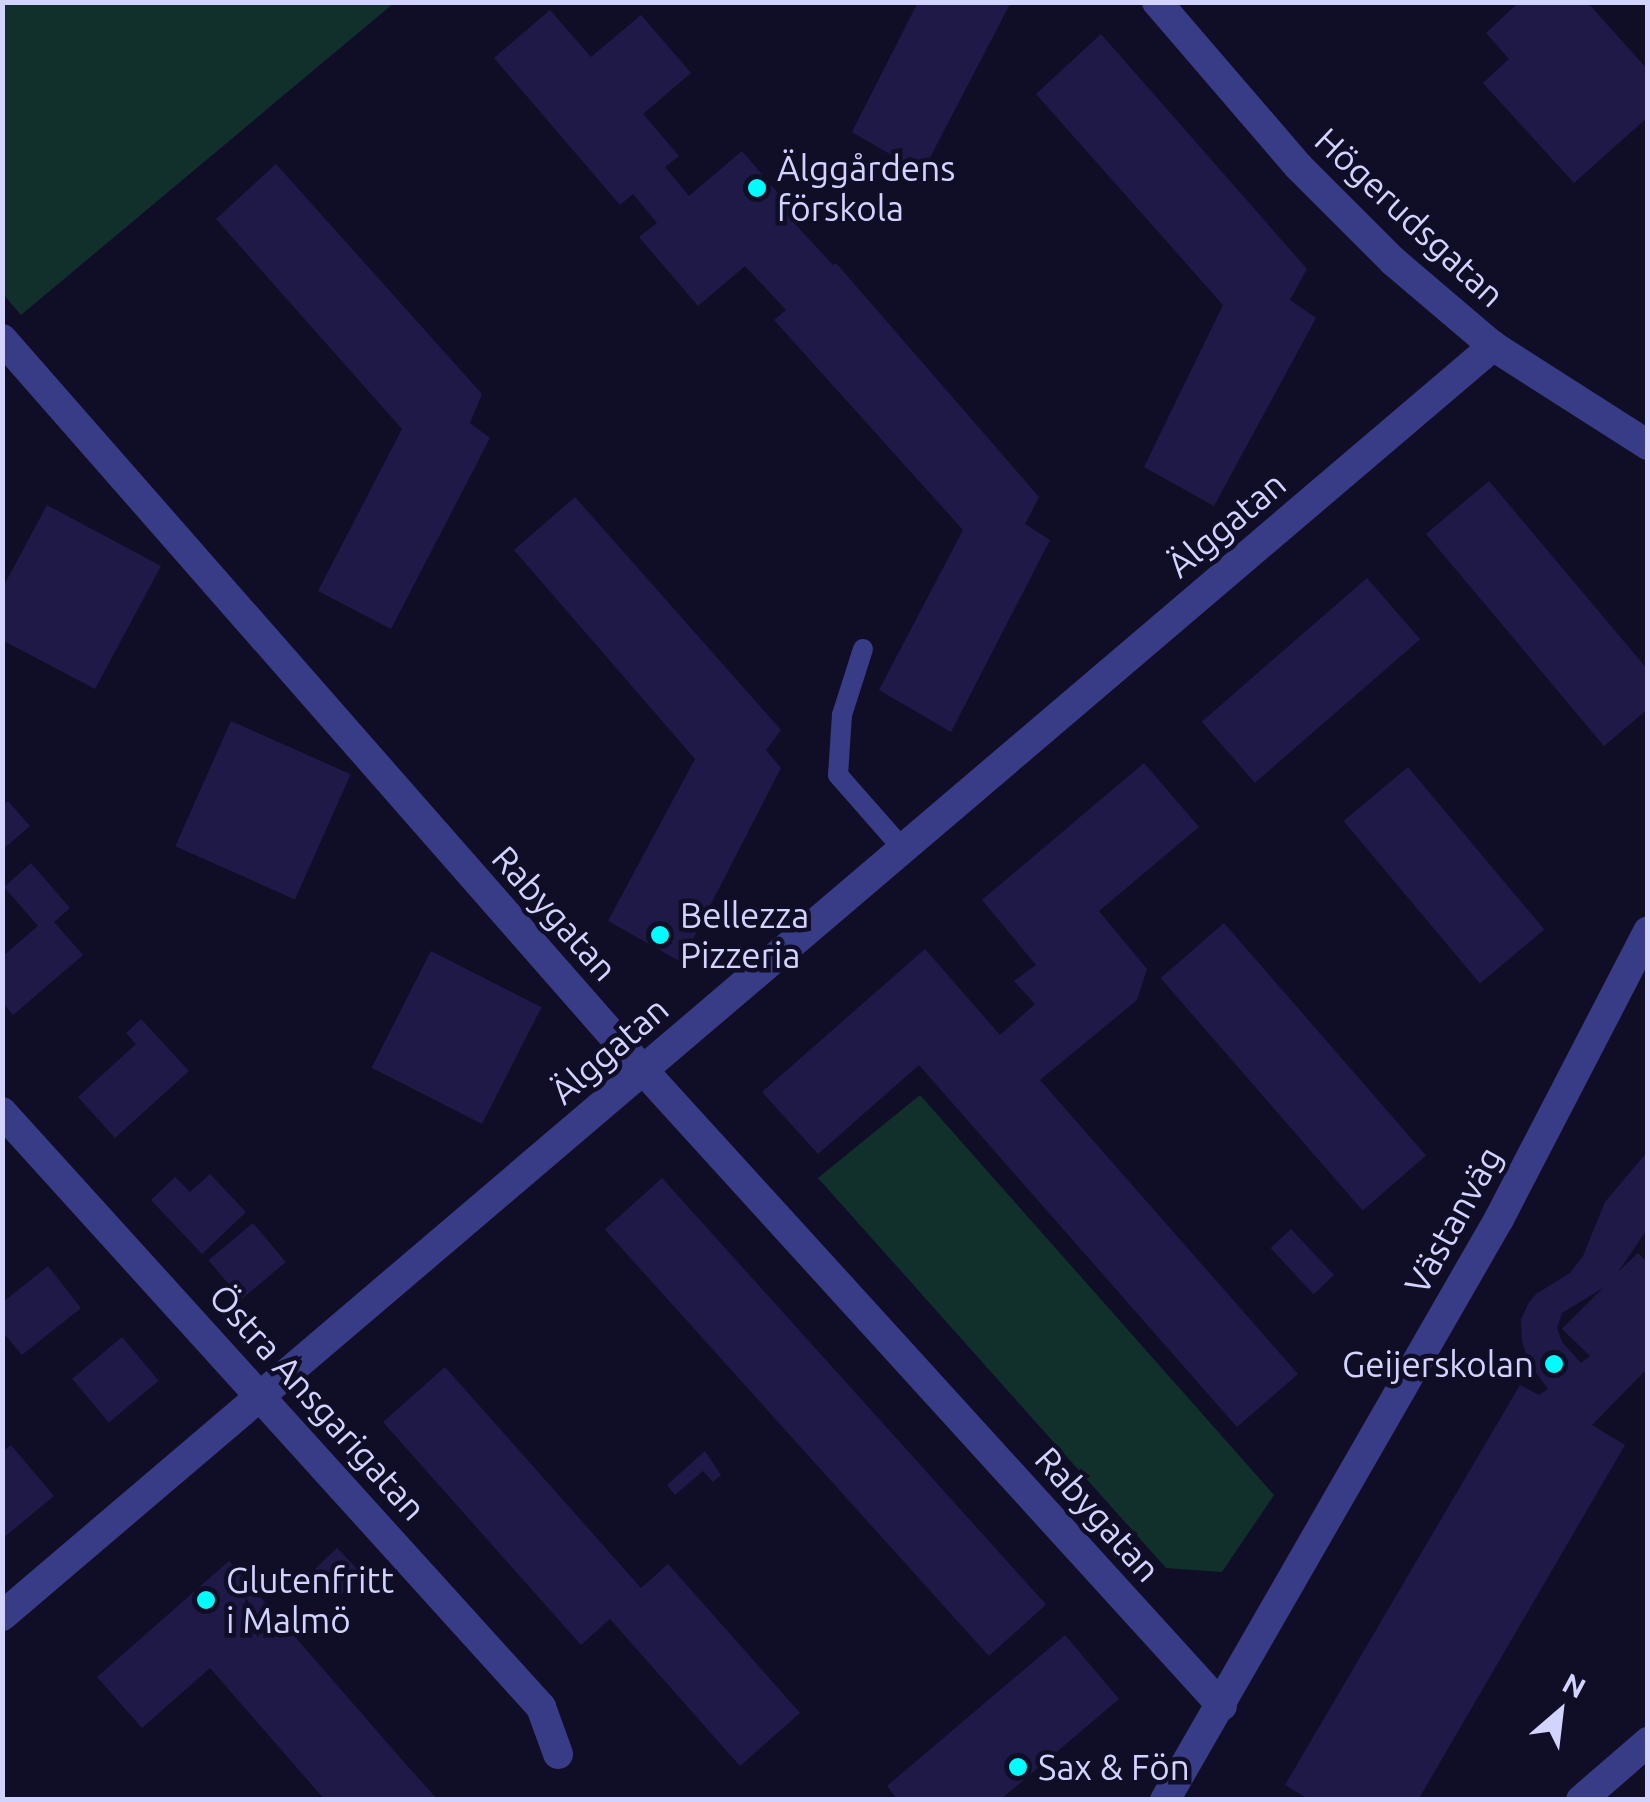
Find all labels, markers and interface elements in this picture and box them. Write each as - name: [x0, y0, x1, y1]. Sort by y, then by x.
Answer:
- street label: Högerudsgatan: [1307, 119, 1513, 315]
- place label: Älggårdens förskola: [777, 147, 955, 229]
- marker: Älggårdens förskola: [746, 177, 768, 199]
- street label: Älggatan: [1158, 462, 1294, 586]
- street label: Rabygatan: [484, 837, 626, 989]
- place label: Bellezza Pizzeria: [680, 894, 809, 976]
- marker: Bellezza Pizzeria: [649, 924, 671, 946]
- street label: Älggatan: [542, 988, 676, 1112]
- street label: Västanväg: [1395, 1139, 1511, 1301]
- street label: Östra Ansgarigatan: [201, 1275, 435, 1529]
- place label: Geijerskolan: [1342, 1343, 1534, 1385]
- marker: Geijerskolan: [1543, 1353, 1565, 1375]
- street label: Rabygatan: [1027, 1438, 1169, 1590]
- place label: Glutenfritt i Malmö: [226, 1559, 394, 1641]
- marker: Glutenfritt i Malmö: [195, 1589, 217, 1611]
- north arrow: [1510, 1662, 1610, 1762]
- text: N: [1558, 1666, 1591, 1704]
- place label: Sax & Fön: [1038, 1746, 1190, 1788]
- marker: Sax & Fön: [1007, 1756, 1029, 1778]

